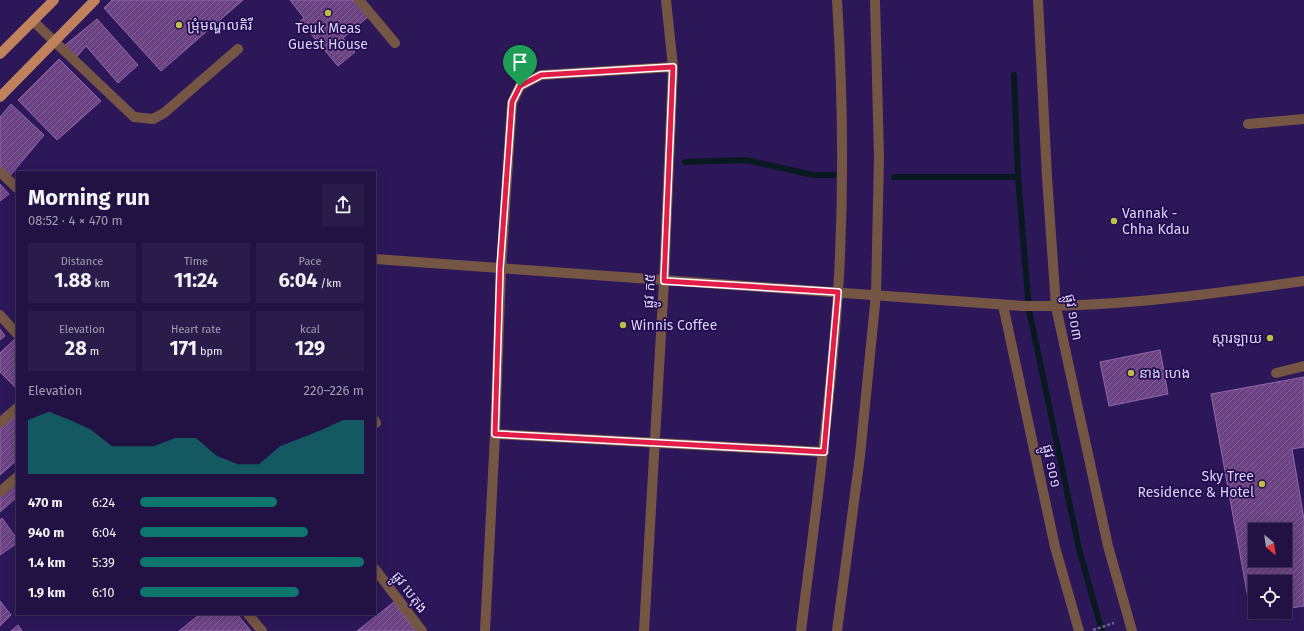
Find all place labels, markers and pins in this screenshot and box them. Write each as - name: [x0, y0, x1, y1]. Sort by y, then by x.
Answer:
- marker: Teuk Meas Guest House: [323, 8, 333, 18]
- place label: ម្រុំមណ្ឌលគិរី: [187, 17, 253, 34]
- marker: ម្រុំមណ្ឌលគិរី: [174, 20, 184, 30]
- place label: Teuk Meas Guest House: [288, 20, 368, 53]
- pin: [503, 45, 537, 86]
- place label: Vannak - Chha Kdau: [1122, 205, 1190, 238]
- marker: Vannak - Chha Kdau: [1109, 216, 1119, 226]
- place label: Winnis Coffee: [631, 317, 717, 334]
- marker: Winnis Coffee: [618, 320, 628, 330]
- place label: ស្តារឡាយ: [1212, 330, 1262, 347]
- marker: ស្តារឡាយ: [1265, 333, 1275, 343]
- place label: នាង ហេង: [1139, 365, 1190, 382]
- marker: នាង ហេង: [1126, 368, 1136, 378]
- place label: Sky Tree Residence & Hotel: [1137, 468, 1254, 501]
- marker: Sky Tree Residence & Hotel: [1257, 479, 1267, 489]

